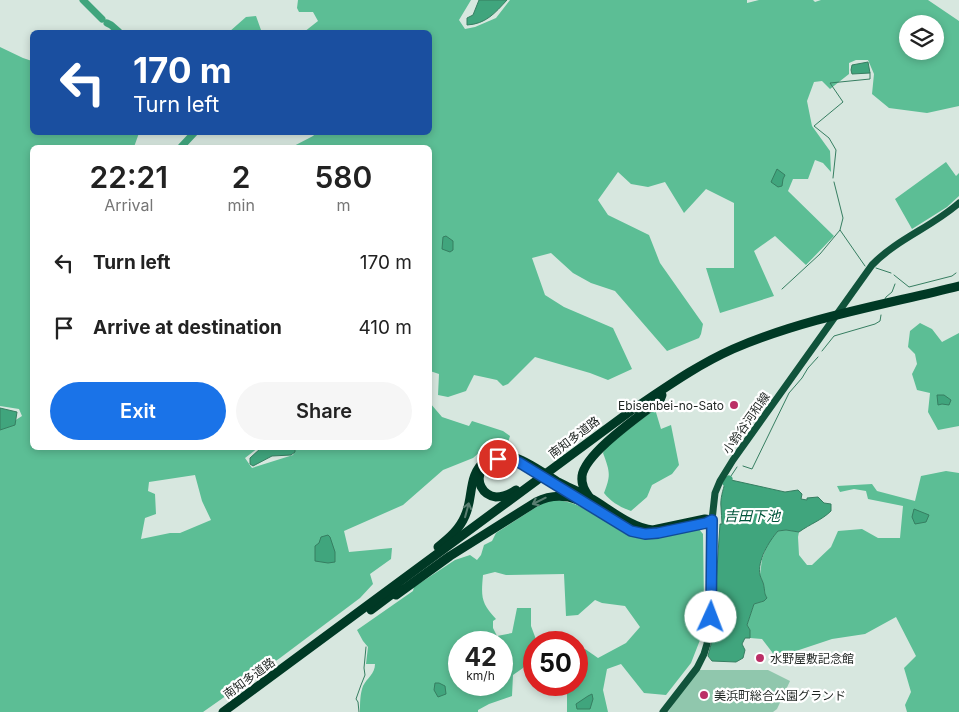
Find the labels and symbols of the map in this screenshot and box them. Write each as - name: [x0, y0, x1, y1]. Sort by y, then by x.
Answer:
- street label: 小鈴谷河和線: [719, 389, 773, 457]
- place label: Ebisenbei-no-Sato: [618, 398, 724, 413]
- marker: Ebisenbei-no-Sato: [728, 399, 740, 411]
- street label: 南知多道路: [546, 413, 602, 461]
- pin: [477, 438, 519, 480]
- one-way arrow: [531, 496, 546, 506]
- one-way arrow: [462, 502, 472, 518]
- water label: 吉田下池: [724, 507, 782, 524]
- position arrow: [684, 590, 736, 642]
- speed limit sign: 50: [523, 631, 588, 696]
- place label: 水野屋敷記念館: [770, 651, 854, 666]
- marker: 水野屋敷記念館: [754, 652, 766, 664]
- street label: 南知多道路: [220, 654, 278, 702]
- place label: 美浜町総合公園グランド: [714, 688, 846, 703]
- marker: 美浜町総合公園グランド: [698, 689, 710, 701]

